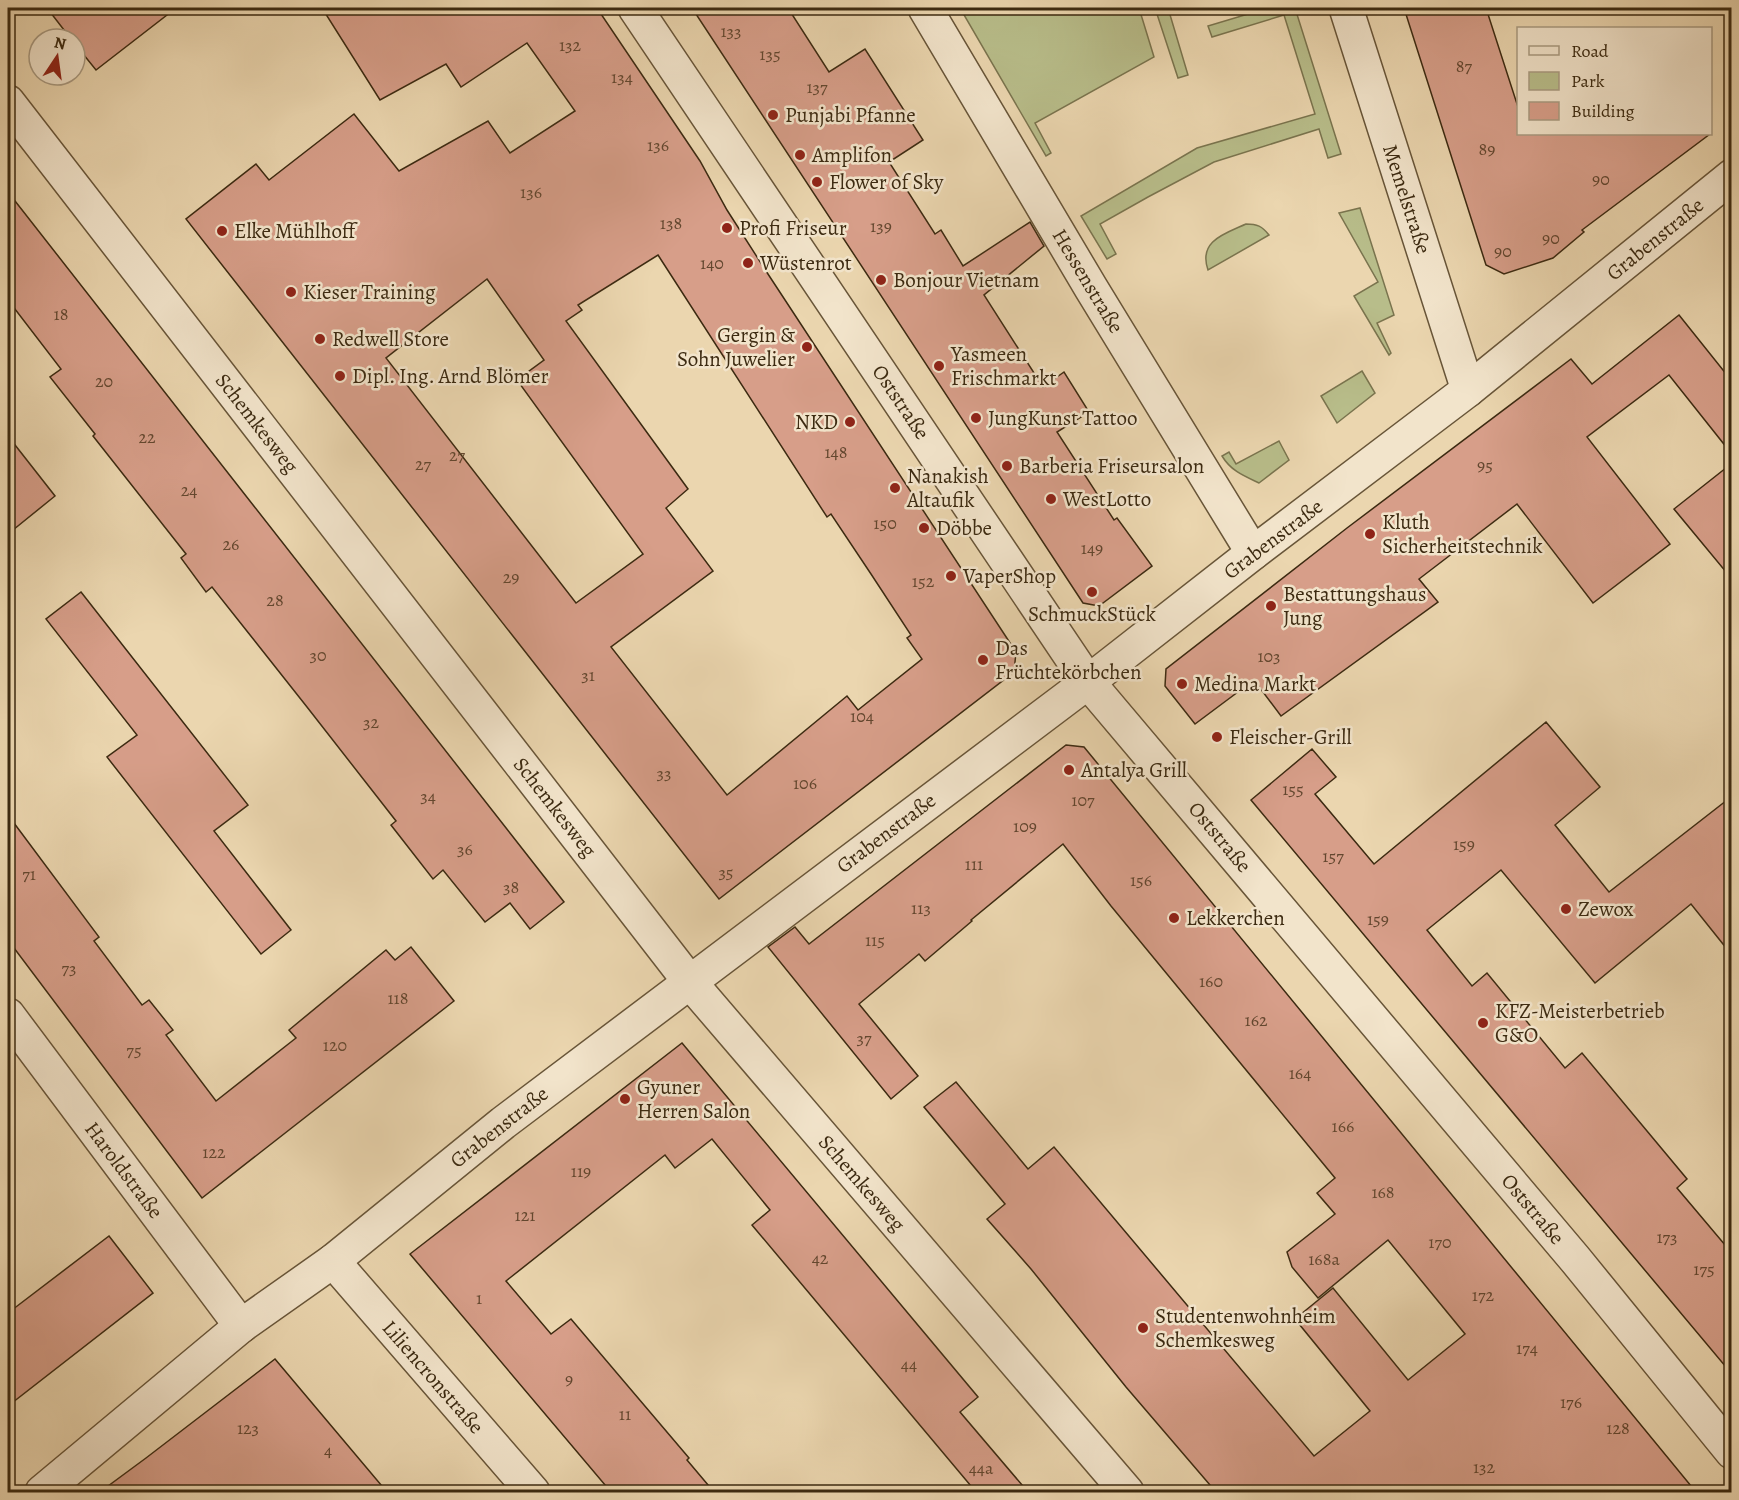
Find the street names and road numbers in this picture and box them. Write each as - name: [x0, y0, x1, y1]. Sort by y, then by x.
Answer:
- street label: Memelstraße: [1376, 141, 1438, 257]
- street label: Grabenstraße: [1600, 191, 1710, 287]
- street label: Hessenstraße: [1046, 223, 1130, 339]
- street label: Oststraße: [866, 359, 936, 445]
- street label: Schemkesweg: [209, 367, 305, 479]
- street label: Grabenstraße: [1218, 492, 1328, 586]
- street label: Schemkesweg: [507, 751, 603, 863]
- street label: Grabenstraße: [831, 786, 941, 880]
- street label: Oststraße: [1182, 796, 1258, 878]
- street label: Grabenstraße: [444, 1080, 554, 1174]
- street label: Haroldstraße: [78, 1116, 170, 1224]
- street label: Schemkesweg: [812, 1129, 912, 1238]
- street label: Oststraße: [1495, 1168, 1571, 1250]
- street label: Liliencronstraße: [376, 1314, 490, 1440]

